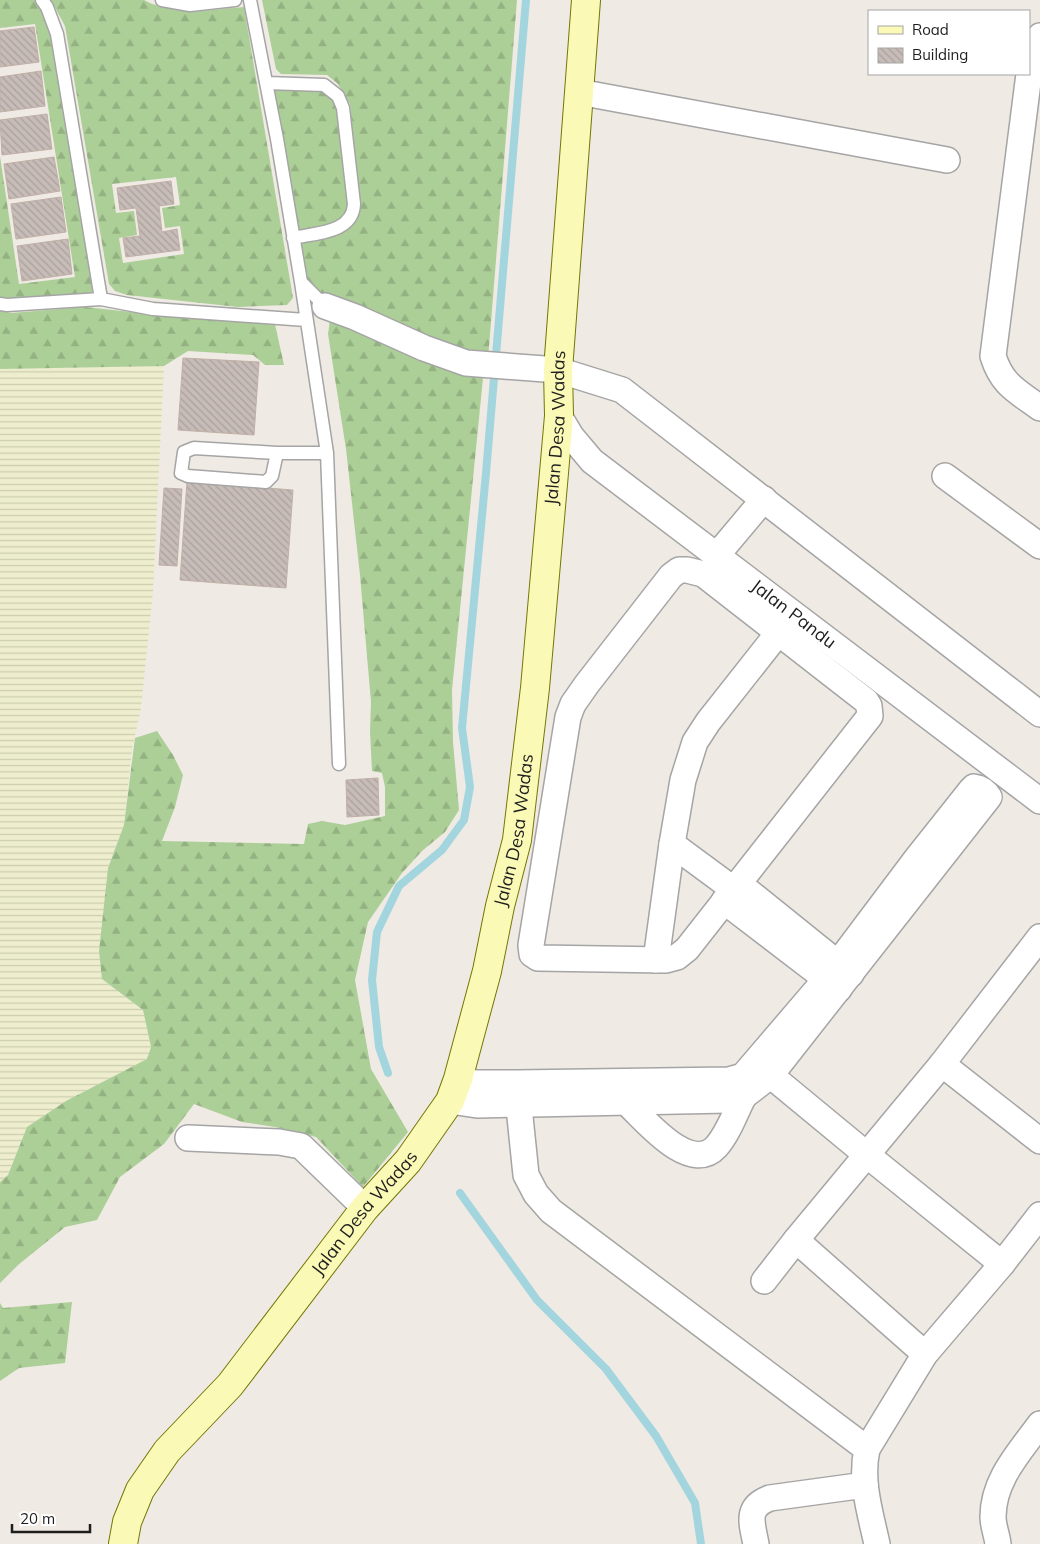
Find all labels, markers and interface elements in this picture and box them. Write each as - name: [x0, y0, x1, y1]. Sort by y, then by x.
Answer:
- legend: [868, 10, 1030, 75]
- text: Road: [912, 20, 949, 39]
- text: Building: [912, 45, 968, 64]
- street label: Jalan Desa Wadas: [539, 349, 570, 506]
- street label: Jalan Pandu: [747, 574, 841, 653]
- street label: Jalan Desa Wadas: [488, 752, 538, 909]
- street label: Jalan Desa Wadas: [306, 1146, 423, 1280]
- scale bar: [12, 1502, 90, 1534]
- text: 20 m: [20, 1509, 55, 1528]

